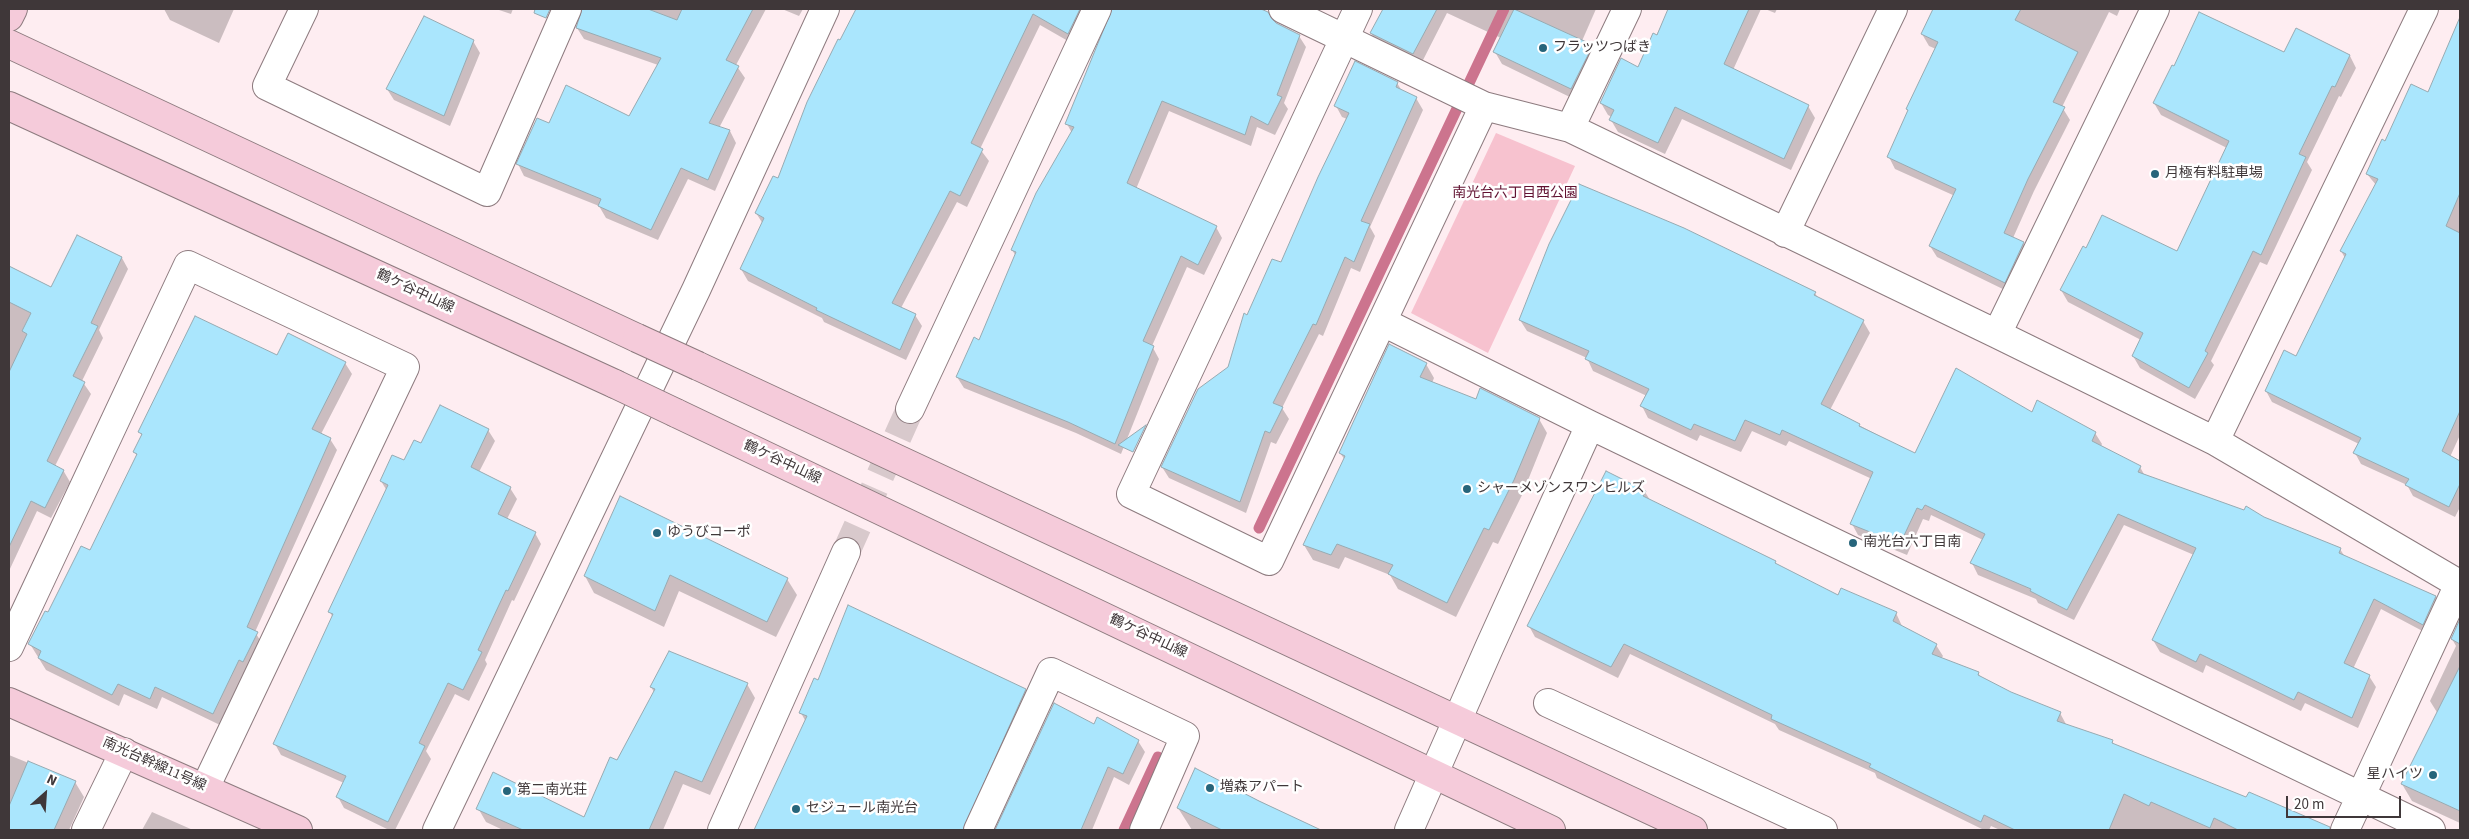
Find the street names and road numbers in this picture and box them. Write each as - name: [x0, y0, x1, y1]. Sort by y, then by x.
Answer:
- street label: 鶴ケ谷中山線: [373, 267, 457, 317]
- street label: 鶴ケ谷中山線: [740, 438, 824, 488]
- street label: 鶴ケ谷中山線: [1106, 612, 1190, 662]
- street label: 南光台幹線11号線: [99, 735, 209, 795]

